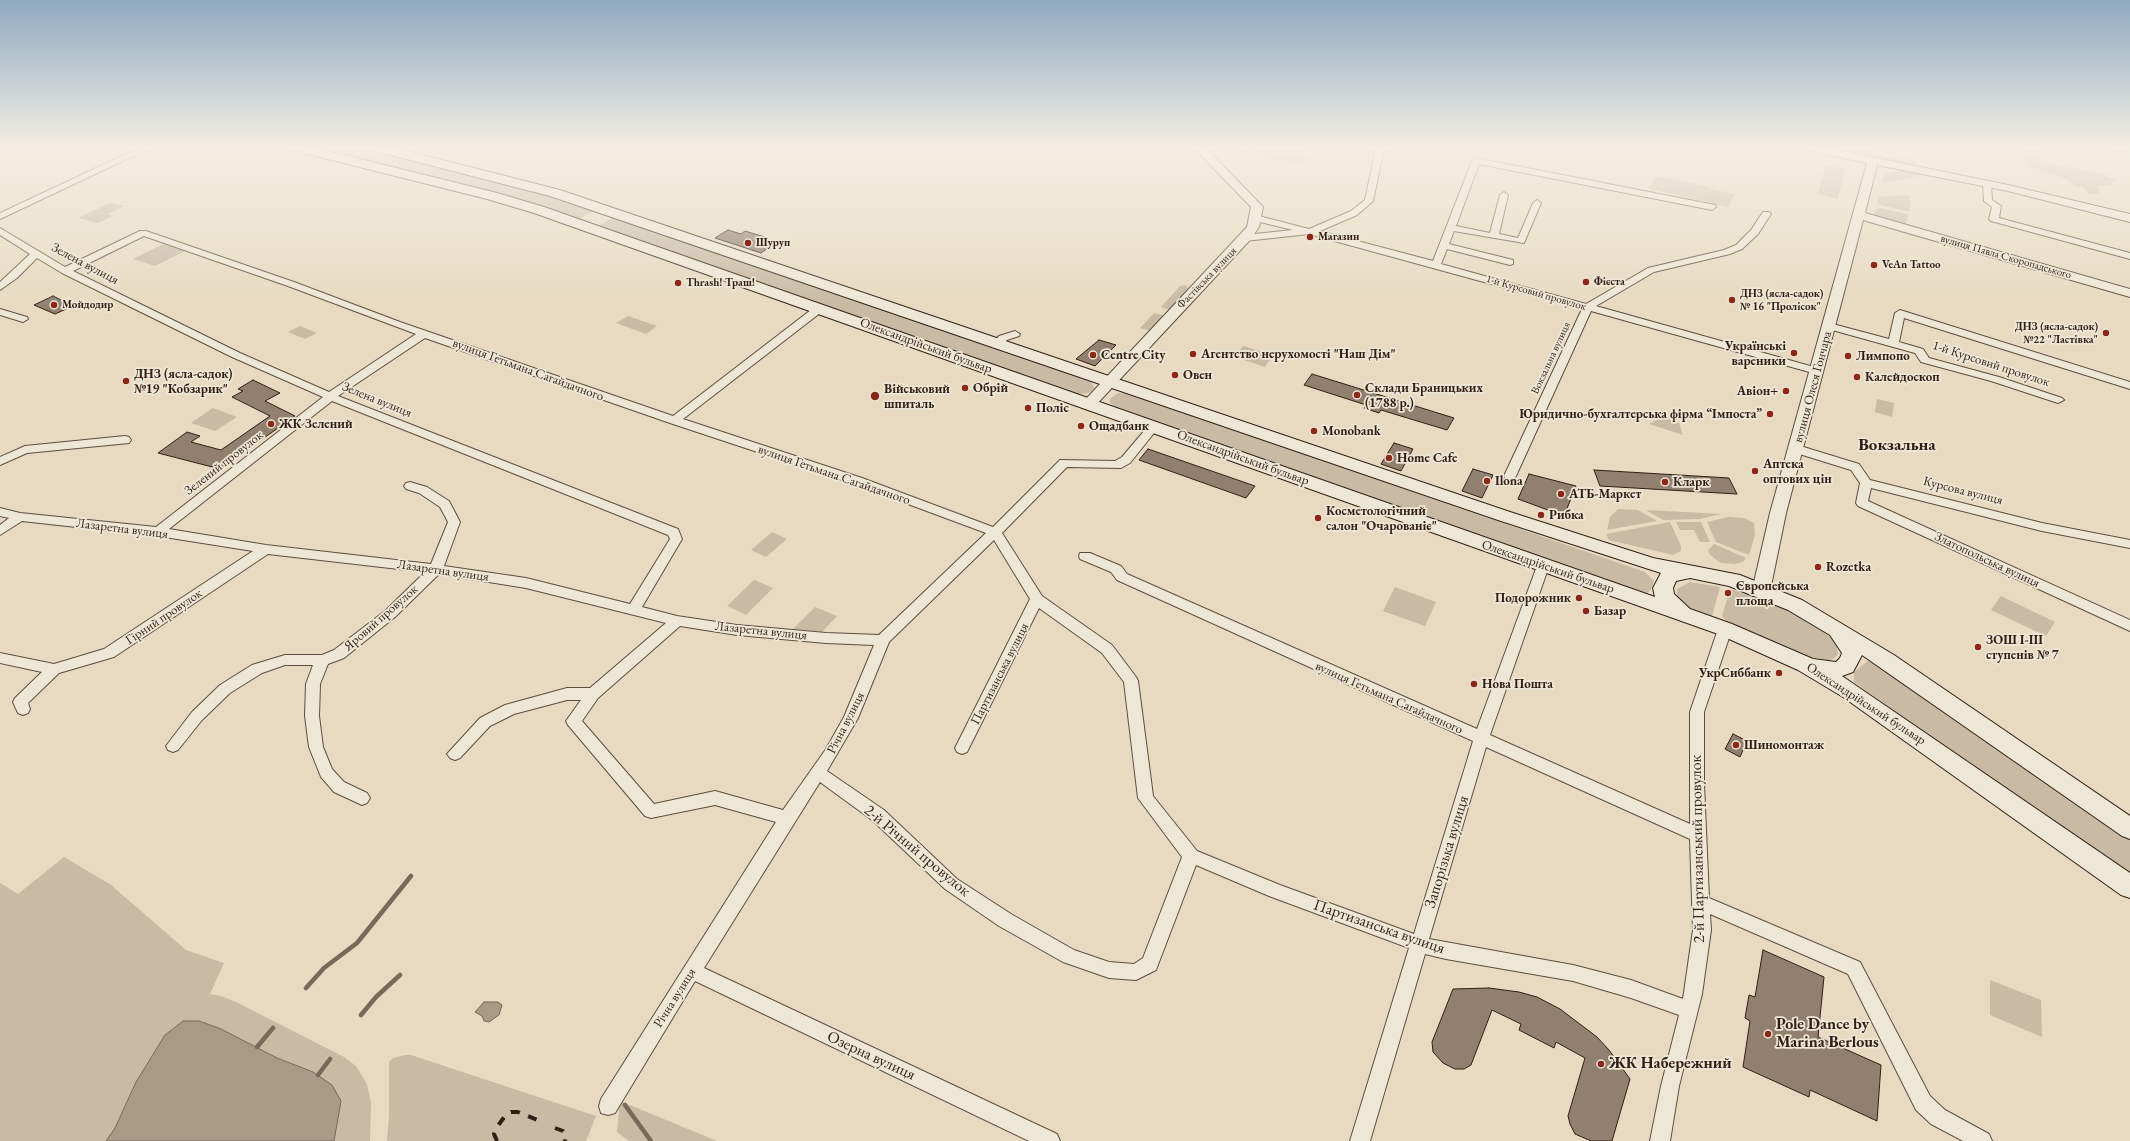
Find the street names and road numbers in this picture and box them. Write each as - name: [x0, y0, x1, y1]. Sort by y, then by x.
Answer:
- street label: вулиця Павла Скоропадського: [1939, 232, 2073, 282]
- street label: Зелена вулиця: [49, 240, 121, 288]
- street label: Фастівська вулиця: [1174, 245, 1240, 311]
- street label: 1-й Курсовий провулок: [1484, 272, 1588, 314]
- street label: Олександрійський бульвар: [858, 315, 994, 377]
- street label: Вокзальна вулиця: [1528, 320, 1574, 396]
- street label: вулиця Олеся Гончара: [1791, 330, 1835, 444]
- street label: вулиця Гетьмана Сагайдачного: [450, 335, 606, 405]
- street label: 1-й Курсовий провулок: [1930, 338, 2052, 390]
- street label: Зелена вулиця: [340, 379, 414, 421]
- street label: Зелений провулок: [182, 427, 266, 499]
- street label: Олександрійський бульвар: [1175, 427, 1311, 489]
- street label: вулиця Гетьмана Сагайдачного: [756, 442, 912, 508]
- street label: Курсова вулиця: [1922, 474, 2004, 508]
- street label: Лазаретна вулиця: [75, 516, 169, 542]
- street label: Златопольська вулиця: [1932, 529, 2042, 591]
- street label: Олександрійський бульвар: [1480, 537, 1616, 597]
- street label: Лазаретна вулиця: [396, 557, 490, 585]
- street label: Яровий провулок: [341, 582, 421, 654]
- street label: Гірний провулок: [123, 586, 205, 648]
- street label: Лазаретна вулиця: [714, 618, 808, 644]
- street label: Партизанська вулиця: [968, 621, 1032, 727]
- street label: вулиця Гетьмана Сагайдачного: [1313, 658, 1465, 738]
- street label: Олександрійський бульвар: [1803, 660, 1929, 748]
- street label: Річна вулиця: [824, 690, 868, 756]
- street label: 2-й Партизанський провулок: [1687, 755, 1709, 943]
- street label: Запорізька вулиця: [1421, 793, 1473, 911]
- street label: 2-й Річний провулок: [860, 801, 974, 901]
- street label: Партизанська вулиця: [1311, 895, 1447, 959]
- street label: Річна вулиця: [651, 965, 699, 1031]
- street label: Озерна вулиця: [824, 1027, 918, 1085]

